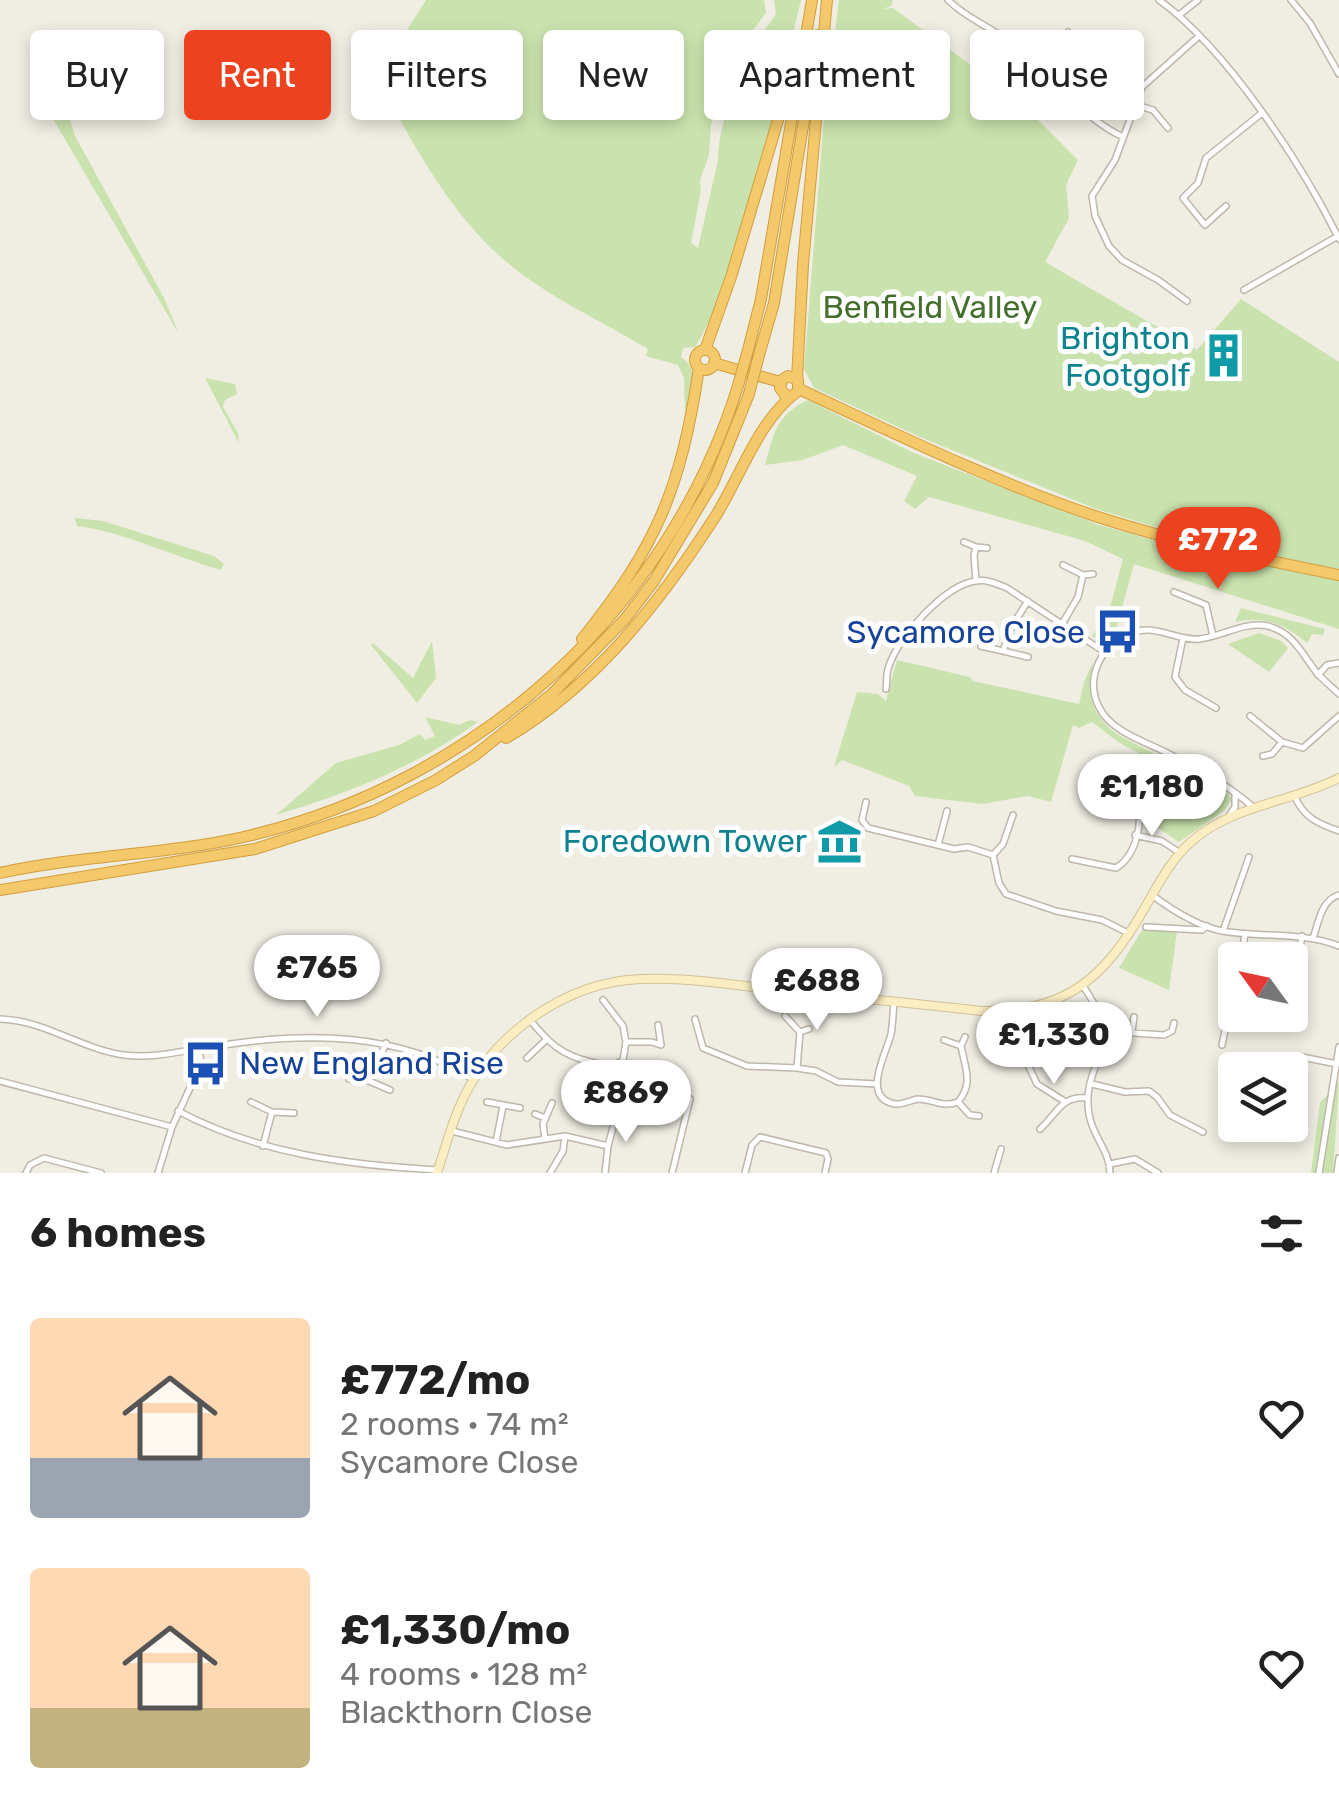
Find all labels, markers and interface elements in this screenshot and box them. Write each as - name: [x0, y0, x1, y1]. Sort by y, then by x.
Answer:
- chip: Buy: [30, 30, 164, 120]
- chip: Rent: [184, 30, 331, 120]
- chip: Filters: [351, 30, 523, 120]
- chip: New: [543, 30, 684, 120]
- chip: Apartment: [704, 30, 950, 120]
- chip: House: [970, 30, 1144, 120]
- park label: Benfield Valley: [822, 288, 1038, 326]
- place label: Brighton Footgolf: [1060, 319, 1191, 394]
- building icon: Brighton Footgolf: [1199, 332, 1247, 380]
- pin: £772: [1159, 507, 1277, 592]
- text: £772: [1178, 520, 1258, 558]
- bus stop icon: Sycamore Close: [1094, 608, 1142, 656]
- place label: Sycamore Close: [847, 613, 1085, 651]
- pin: £1,180: [1071, 754, 1233, 839]
- text: £1,180: [1099, 767, 1205, 805]
- museum icon: Foredown Tower: [816, 817, 864, 865]
- place label: Foredown Tower: [563, 822, 807, 860]
- pin: £765: [258, 935, 376, 1020]
- north arrow: [1218, 942, 1308, 1032]
- map controls: [1218, 942, 1308, 1142]
- text: £765: [276, 948, 358, 986]
- pin: £688: [758, 948, 876, 1033]
- text: £688: [773, 961, 861, 999]
- pin: £1,330: [973, 1002, 1135, 1087]
- text: £1,330: [998, 1015, 1110, 1053]
- bus stop icon: New England Rise: [182, 1039, 230, 1087]
- place label: New England Rise: [239, 1044, 504, 1082]
- button: layers: [1218, 1052, 1308, 1142]
- pin: £869: [567, 1060, 685, 1145]
- text: £869: [583, 1073, 669, 1111]
- icon: filters: [1254, 1206, 1309, 1261]
- text: 6 homes: [30, 1208, 206, 1258]
- text: £772/mo: [340, 1355, 531, 1405]
- icon: home: [110, 1358, 230, 1478]
- icon: heart: [1254, 1391, 1309, 1446]
- text: 2 rooms · 74 m²: [340, 1405, 569, 1443]
- text: Sycamore Close: [340, 1443, 578, 1481]
- text: £1,330/mo: [340, 1605, 570, 1655]
- icon: home: [110, 1608, 230, 1728]
- icon: heart: [1254, 1641, 1309, 1696]
- text: 4 rooms · 128 m²: [340, 1655, 587, 1693]
- text: Blackthorn Close: [340, 1693, 592, 1731]

